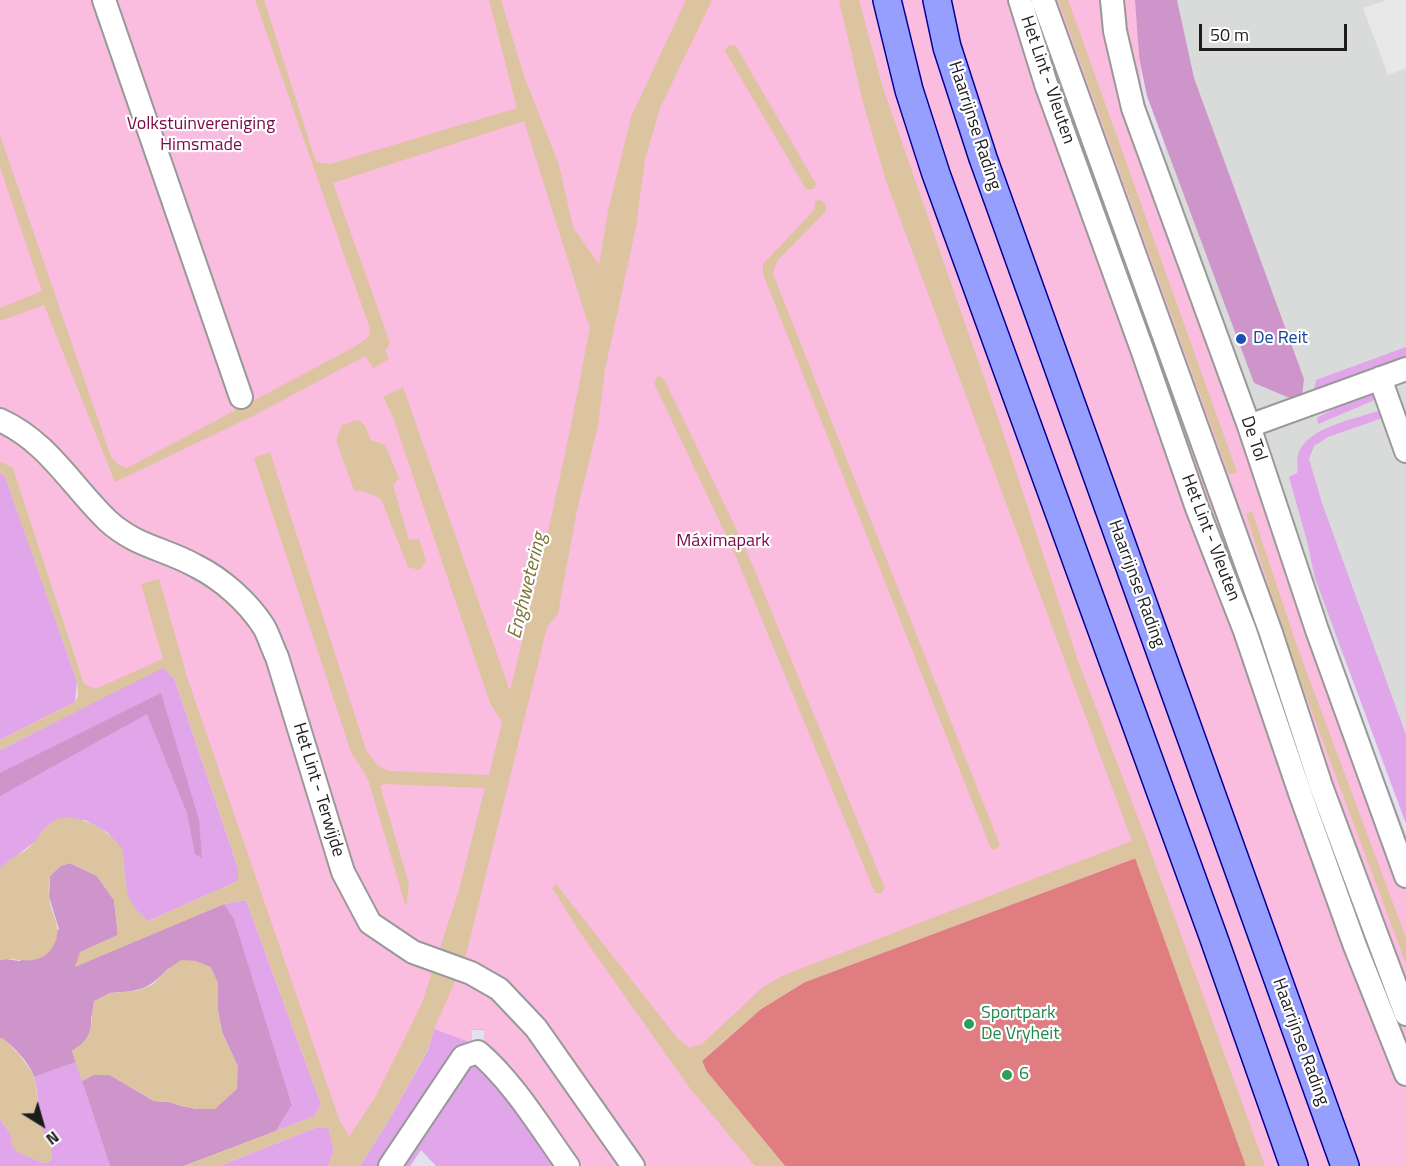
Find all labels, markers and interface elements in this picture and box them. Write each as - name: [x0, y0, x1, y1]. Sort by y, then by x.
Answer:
- scale bar: [1202, 12, 1350, 50]
- street label: Het Lint - Vleuten: [1015, 13, 1079, 147]
- text: 50 m: [1210, 21, 1249, 48]
- street label: Haarrijnse Rading: [943, 59, 1005, 193]
- park label: Volkstuinvereniging Himsmade: [127, 114, 275, 156]
- place label: De Reit: [1253, 328, 1308, 350]
- marker: De Reit: [1234, 332, 1248, 346]
- street label: De Tol: [1235, 414, 1271, 464]
- street label: Het Lint - Vleuten: [1176, 472, 1244, 604]
- street label: Haarrijnse Rading: [1103, 517, 1169, 651]
- water label: Enghwetering: [503, 531, 553, 641]
- park label: Máximapark: [676, 531, 770, 553]
- street label: Het Lint - Terwijde: [287, 720, 349, 860]
- street label: Haarrijnse Rading: [1267, 975, 1333, 1109]
- place label: Sportpark De Vryheit: [981, 1003, 1060, 1046]
- marker: Sportpark De Vryheit: [962, 1017, 976, 1031]
- place label: 6: [1019, 1064, 1029, 1086]
- marker: 6: [1000, 1068, 1014, 1082]
- north arrow: [12, 1094, 72, 1154]
- text: N: [41, 1125, 64, 1151]

